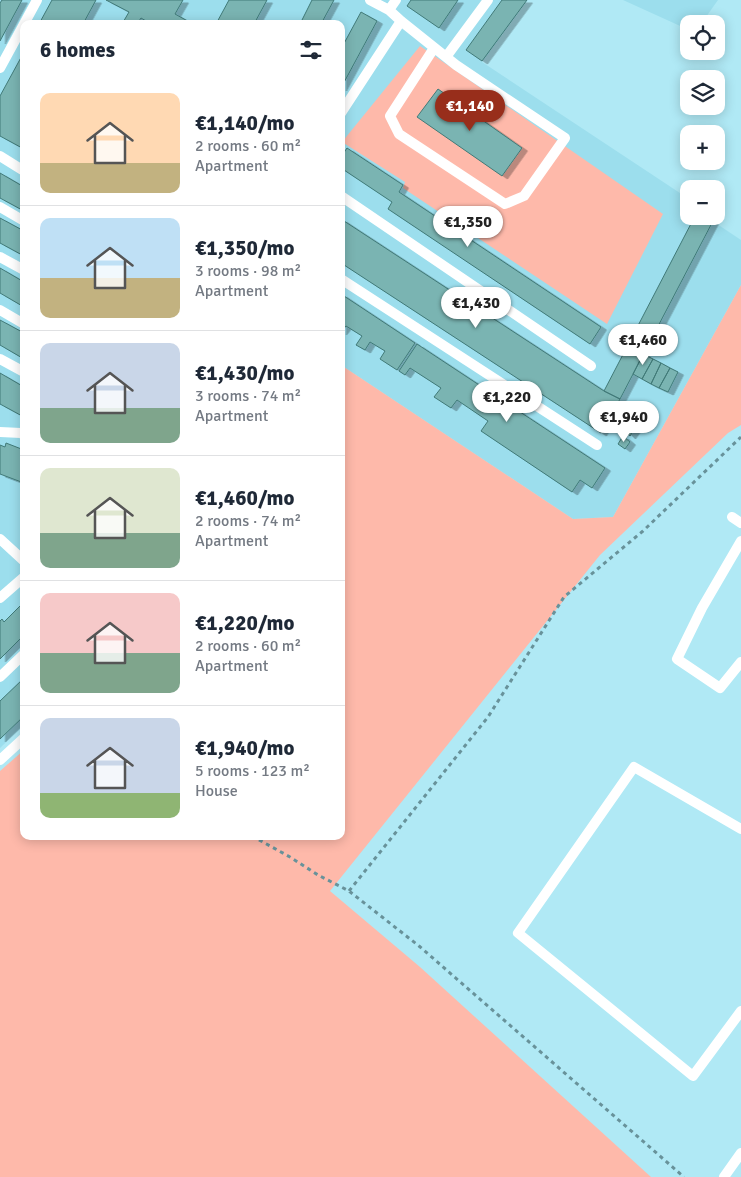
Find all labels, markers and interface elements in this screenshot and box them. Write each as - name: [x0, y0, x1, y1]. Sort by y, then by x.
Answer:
- map controls: [680, 15, 725, 225]
- button: locate: [680, 15, 725, 60]
- icon: filters: [297, 36, 325, 64]
- text: 6 homes: [40, 37, 115, 63]
- button: layers: [680, 70, 725, 115]
- pin: €1,140: [429, 90, 511, 132]
- text: €1,140: [446, 96, 494, 116]
- text: €1,140/mo: [195, 110, 294, 136]
- icon: home: [80, 113, 140, 173]
- button: +: [680, 125, 725, 170]
- text: 2 rooms · 60 m²: [195, 136, 301, 156]
- text: Apartment: [195, 156, 268, 176]
- button: −: [680, 180, 725, 225]
- pin: €1,350: [427, 206, 509, 248]
- text: €1,350: [444, 212, 492, 232]
- text: €1,350/mo: [195, 235, 294, 261]
- icon: home: [80, 238, 140, 298]
- text: 3 rooms · 98 m²: [195, 261, 301, 281]
- text: Apartment: [195, 281, 268, 301]
- pin: €1,430: [435, 286, 517, 329]
- text: €1,430: [452, 293, 500, 313]
- pin: €1,460: [602, 324, 684, 366]
- text: €1,460: [619, 330, 667, 350]
- text: €1,430/mo: [195, 360, 294, 386]
- icon: home: [80, 363, 140, 423]
- pin: €1,220: [466, 380, 548, 423]
- text: 3 rooms · 74 m²: [195, 386, 301, 406]
- text: €1,220: [483, 387, 531, 407]
- pin: €1,940: [583, 400, 665, 443]
- text: Apartment: [195, 406, 268, 426]
- text: €1,940: [600, 407, 648, 427]
- text: €1,460/mo: [195, 485, 294, 511]
- icon: home: [80, 488, 140, 548]
- text: 2 rooms · 74 m²: [195, 511, 301, 531]
- text: Apartment: [195, 531, 268, 551]
- text: €1,220/mo: [195, 610, 294, 636]
- icon: home: [80, 613, 140, 673]
- text: 2 rooms · 60 m²: [195, 636, 301, 656]
- text: Apartment: [195, 656, 268, 676]
- text: €1,940/mo: [195, 735, 294, 761]
- icon: home: [80, 738, 140, 798]
- text: 5 rooms · 123 m²: [195, 761, 310, 781]
- text: House: [195, 781, 238, 801]

